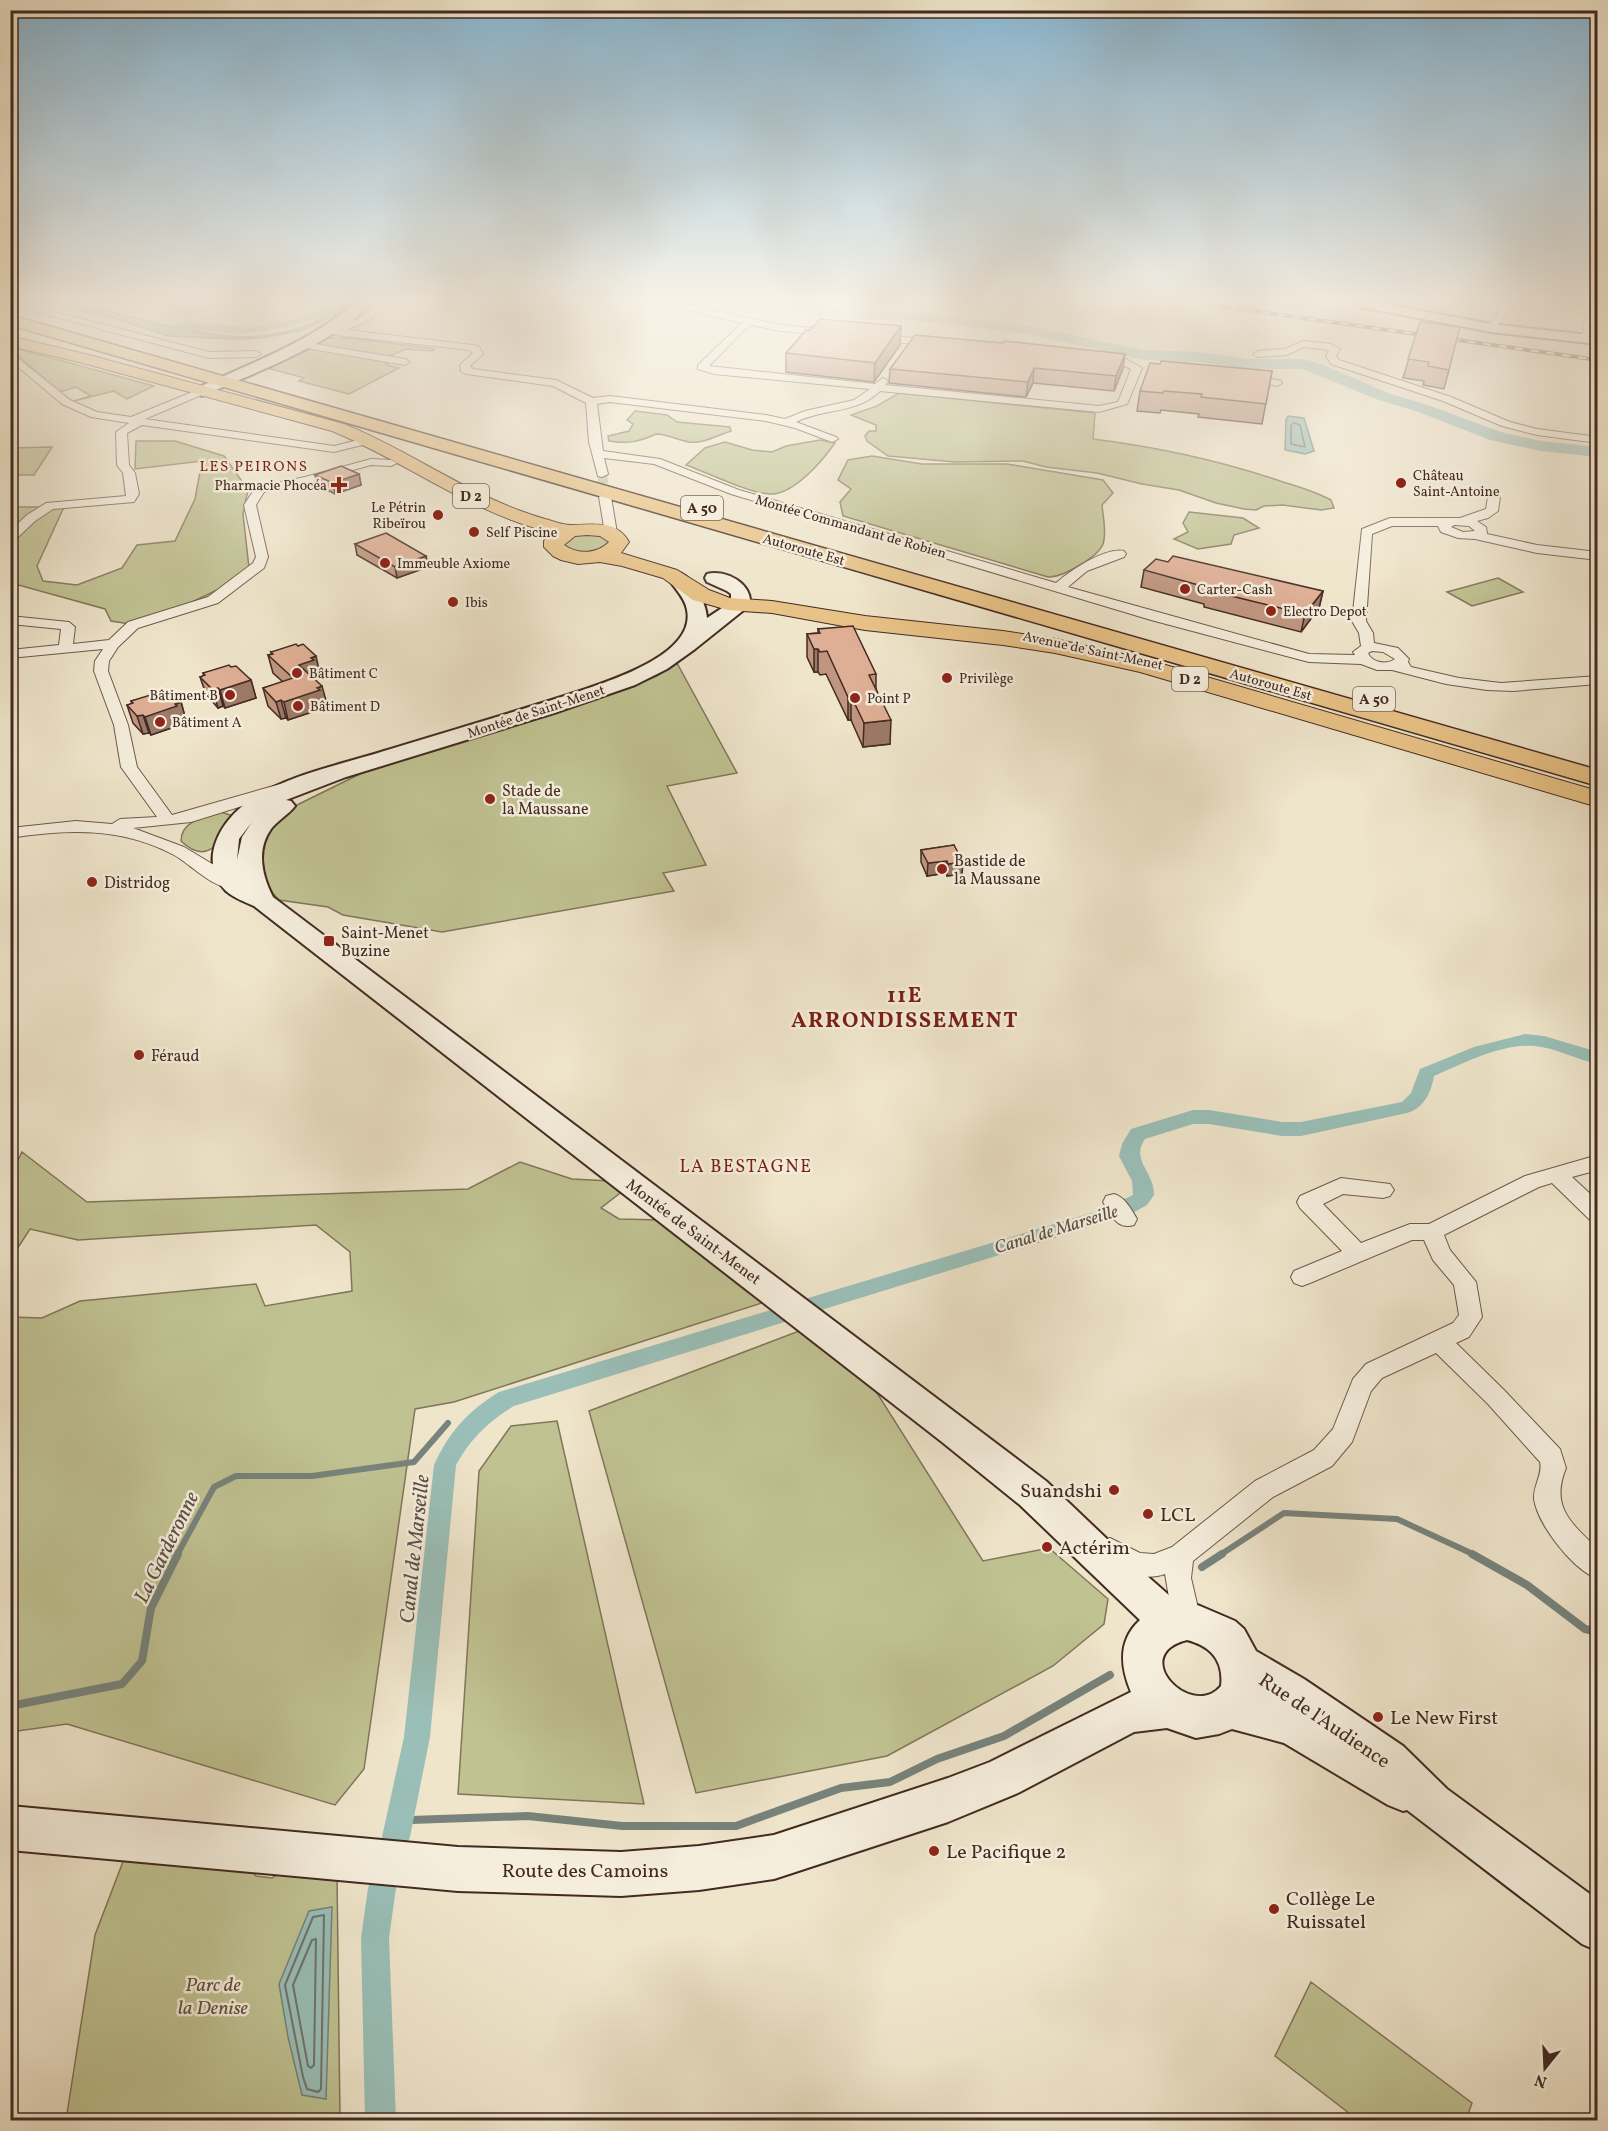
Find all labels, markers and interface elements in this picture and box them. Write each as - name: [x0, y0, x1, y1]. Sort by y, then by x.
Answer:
- district label: LES PEIRONS: [200, 457, 308, 478]
- place label: Château Saint-Antoine: [1413, 467, 1500, 502]
- marker: Château Saint-Antoine: [1394, 476, 1408, 490]
- place label: Pharmacie Phocéa: [215, 477, 327, 496]
- marker: Pharmacie Phocéa: [332, 478, 346, 492]
- road number: D 2: [453, 484, 489, 508]
- street label: Montée Commandant de Robien: [753, 491, 948, 564]
- road number: A 50: [681, 496, 723, 520]
- place label: Le Pétrin Ribeïrou: [371, 499, 426, 534]
- marker: Le Pétrin Ribeïrou: [431, 508, 445, 522]
- place label: Self Piscine: [486, 524, 558, 543]
- marker: Self Piscine: [467, 525, 481, 539]
- street label: Autoroute Est: [760, 530, 847, 571]
- place label: Immeuble Axiome: [397, 555, 511, 574]
- marker: Immeuble Axiome: [378, 556, 392, 570]
- place label: Carter-Cash: [1197, 581, 1273, 600]
- marker: Carter-Cash: [1178, 582, 1192, 596]
- place label: Ibis: [465, 594, 488, 613]
- marker: Ibis: [446, 595, 460, 609]
- place label: Electro Depot: [1283, 603, 1367, 622]
- marker: Electro Depot: [1264, 604, 1278, 618]
- street label: Avenue de Saint-Menet: [1021, 627, 1165, 676]
- place label: Bâtiment C: [309, 665, 378, 684]
- street label: Autoroute Est: [1227, 665, 1314, 706]
- marker: Bâtiment C: [290, 666, 304, 680]
- road number: D 2: [1172, 667, 1208, 691]
- place label: Privilège: [959, 670, 1014, 689]
- marker: Privilège: [940, 671, 954, 685]
- street label: Montée de Saint-Menet: [465, 681, 608, 744]
- place label: Bâtiment B: [150, 687, 218, 706]
- road number: A 50: [1353, 687, 1395, 711]
- marker: Bâtiment B: [223, 688, 237, 702]
- place label: Point P: [867, 690, 911, 709]
- marker: Point P: [848, 691, 862, 705]
- place label: Bâtiment D: [310, 698, 380, 717]
- marker: Bâtiment D: [291, 699, 305, 713]
- place label: Bâtiment A: [172, 714, 242, 733]
- marker: Bâtiment A: [153, 715, 167, 729]
- place label: Stade de la Maussane: [502, 781, 589, 821]
- marker: Stade de la Maussane: [483, 792, 497, 806]
- place label: Bastide de la Maussane: [954, 851, 1041, 891]
- marker: Bastide de la Maussane: [935, 862, 949, 876]
- place label: Distridog: [104, 873, 170, 895]
- marker: Distridog: [85, 875, 99, 889]
- place label: Saint-Menet Buzine: [341, 923, 429, 963]
- marker: Saint-Menet Buzine: [322, 934, 336, 948]
- district label: 11E ARRONDISSEMENT: [791, 981, 1019, 1037]
- place label: Féraud: [151, 1046, 199, 1068]
- marker: Féraud: [132, 1048, 146, 1062]
- district label: LA BESTAGNE: [679, 1155, 813, 1180]
- street label: Montée de Saint-Menet: [621, 1174, 765, 1291]
- water label: Canal de Marseille: [991, 1200, 1122, 1261]
- water label: Canal de Marseille: [393, 1473, 438, 1625]
- place label: Suandshi: [1020, 1478, 1102, 1506]
- marker: Suandshi: [1107, 1483, 1121, 1497]
- water label: La Garderonne: [128, 1487, 207, 1608]
- place label: LCL: [1160, 1502, 1195, 1530]
- marker: LCL: [1141, 1507, 1155, 1521]
- place label: Actérim: [1059, 1535, 1130, 1563]
- marker: Actérim: [1040, 1540, 1054, 1554]
- street label: Rue de l'Audience: [1253, 1667, 1395, 1776]
- place label: Le New First: [1390, 1705, 1498, 1733]
- marker: Le New First: [1371, 1710, 1385, 1724]
- place label: Le Pacifique 2: [946, 1839, 1066, 1867]
- marker: Le Pacifique 2: [927, 1844, 941, 1858]
- street label: Route des Camoins: [502, 1858, 668, 1886]
- place label: Collège Le Ruissatel: [1286, 1886, 1375, 1937]
- marker: Collège Le Ruissatel: [1267, 1902, 1281, 1916]
- park label: Parc de la Denise: [178, 1972, 249, 2023]
- north arrow: [1515, 2038, 1575, 2098]
- text: N: [1532, 2068, 1550, 2093]

